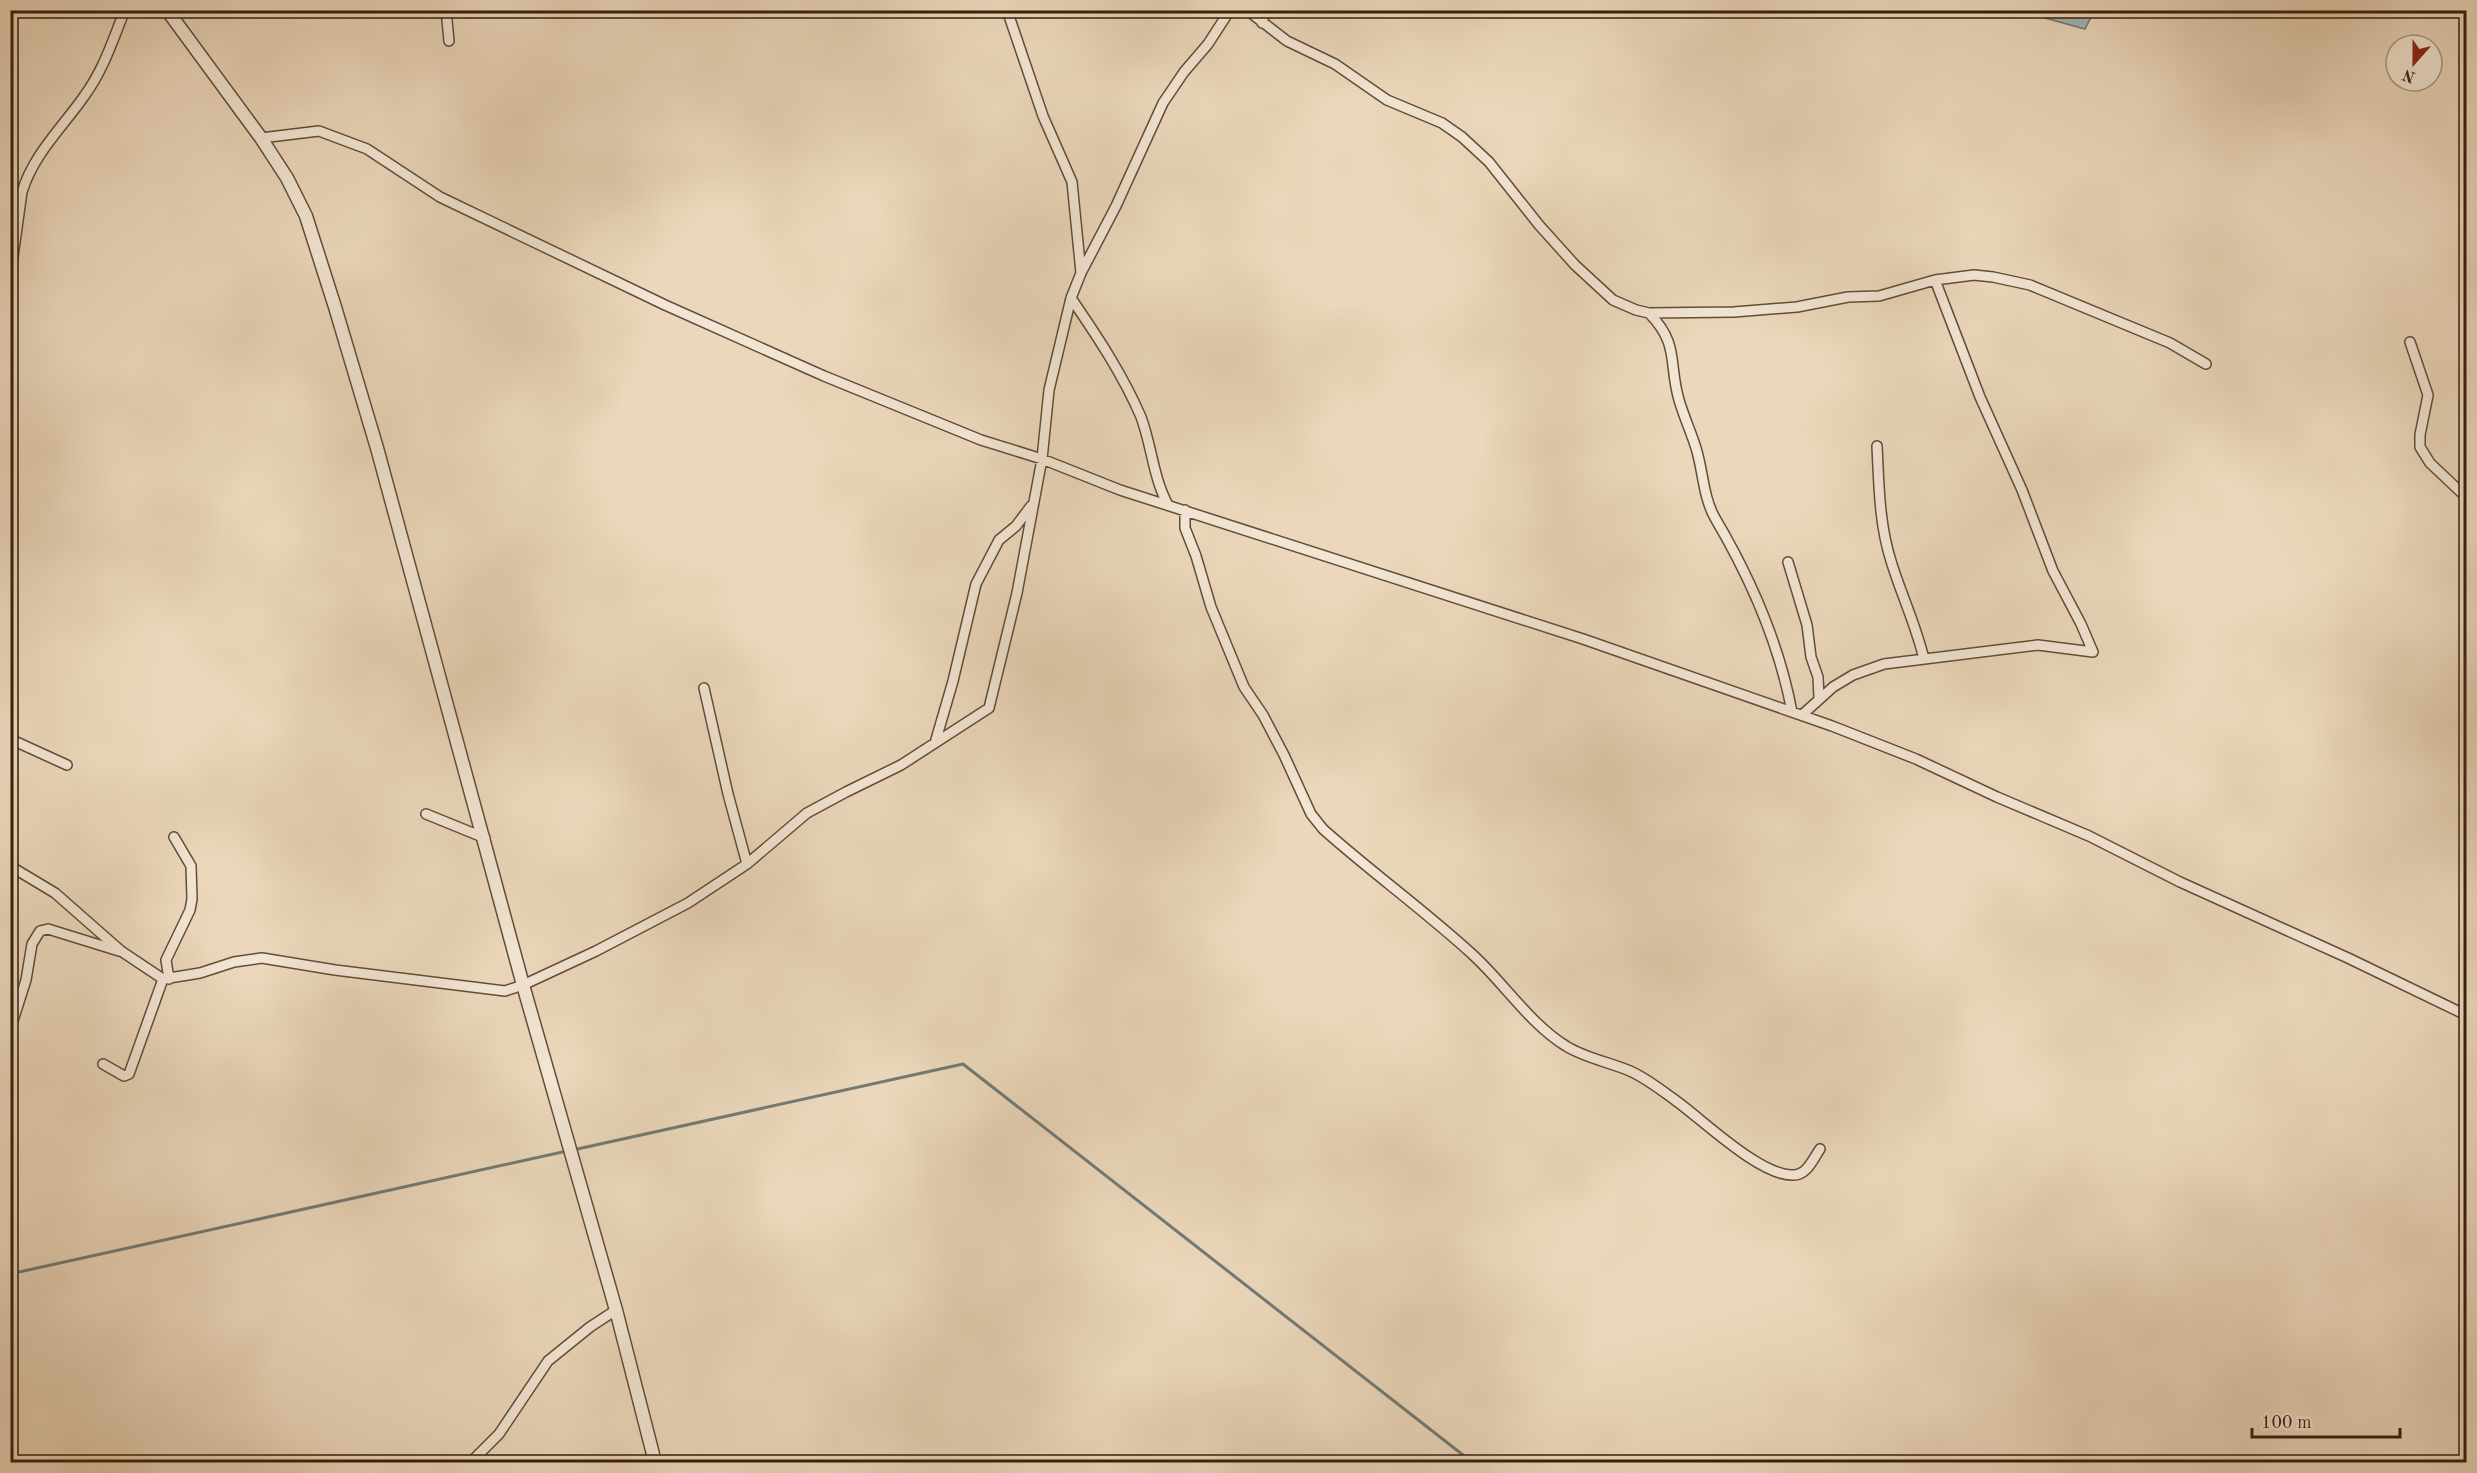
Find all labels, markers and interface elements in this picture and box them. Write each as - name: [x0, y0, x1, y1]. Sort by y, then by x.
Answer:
- north arrow: [2384, 33, 2444, 93]
- text: N: [2400, 65, 2418, 85]
- scale bar: [2252, 1401, 2400, 1439]
- text: 100 m: [2261, 1414, 2312, 1432]

